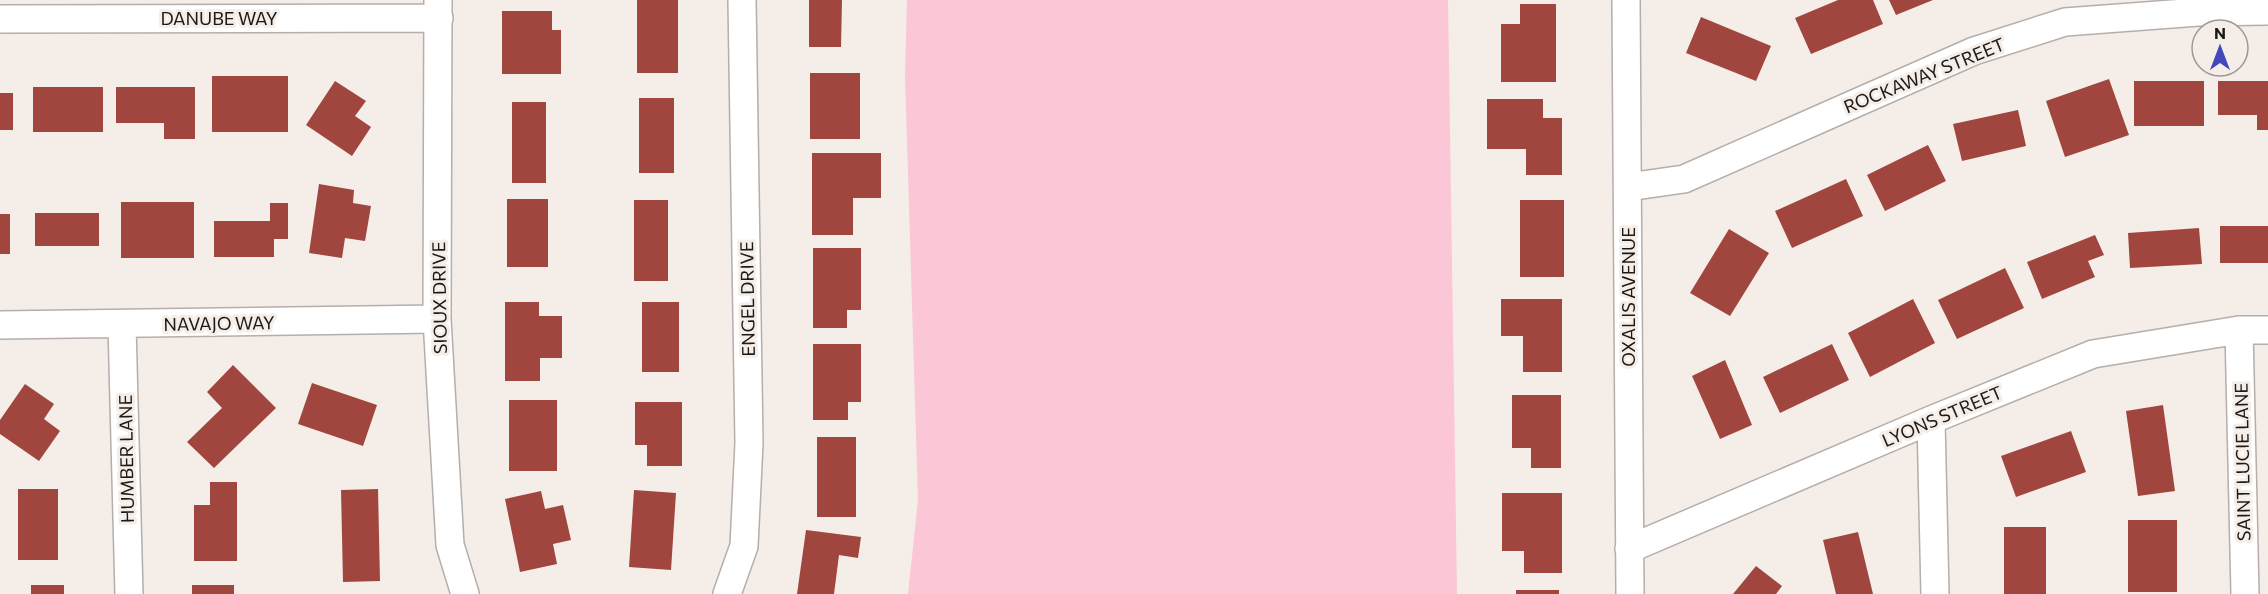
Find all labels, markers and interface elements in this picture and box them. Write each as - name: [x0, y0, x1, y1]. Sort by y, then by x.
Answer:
- street label: DANUBE WAY: [160, 7, 278, 29]
- north arrow: [2190, 18, 2250, 78]
- text: N: [2214, 23, 2226, 42]
- street label: ROCKAWAY STREET: [1840, 33, 2008, 117]
- street label: OXALIS AVENUE: [1617, 227, 1639, 367]
- street label: ENGEL DRIVE: [735, 241, 759, 357]
- street label: SIOUX DRIVE: [427, 242, 451, 354]
- street label: NAVAJO WAY: [163, 311, 275, 335]
- street label: LYONS STREET: [1879, 381, 2005, 451]
- street label: SAINT LUCIE LANE: [2230, 383, 2254, 541]
- street label: HUMBER LANE: [114, 395, 138, 523]

